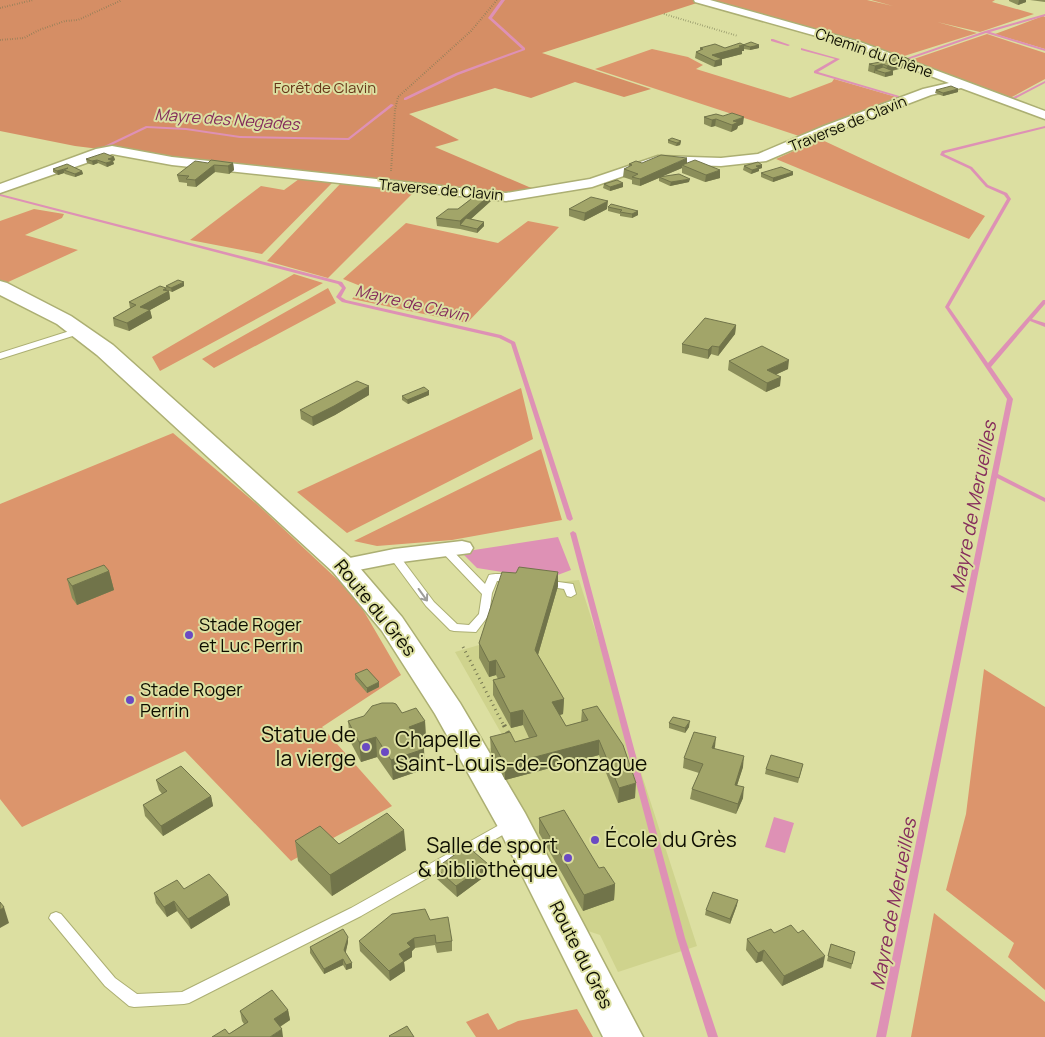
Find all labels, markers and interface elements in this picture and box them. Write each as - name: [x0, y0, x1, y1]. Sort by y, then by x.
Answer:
- street label: Chemin du Chêne: [813, 23, 936, 83]
- park label: Forêt de Clavin: [274, 77, 376, 98]
- street label: Traverse de Clavin: [786, 90, 910, 157]
- water label: Mayre des Negades: [154, 103, 302, 135]
- street label: Traverse de Clavin: [378, 174, 504, 205]
- water label: Mayre de Clavin: [353, 279, 471, 327]
- water label: Mayre de Merueilles: [944, 417, 1003, 595]
- street label: Route du Grès: [329, 554, 422, 661]
- one-way arrow: [418, 588, 428, 602]
- place label: Stade Roger et Luc Perrin: [199, 612, 303, 657]
- marker: Stade Roger et Luc Perrin: [183, 629, 195, 641]
- place label: Stade Roger Perrin: [140, 677, 243, 722]
- marker: Stade Roger Perrin: [124, 694, 136, 706]
- place label: Statue de la vierge: [261, 720, 356, 772]
- place label: Chapelle Saint-Louis-de-Gonzague: [395, 725, 647, 777]
- marker: Statue de la vierge: [360, 741, 372, 753]
- marker: Chapelle Saint-Louis-de-Gonzague: [379, 746, 391, 758]
- water label: Mayre de Merueilles: [864, 814, 923, 992]
- place label: École du Grès: [605, 825, 737, 853]
- place label: Salle de sport & bibliothèque: [418, 831, 558, 883]
- marker: École du Grès: [589, 834, 601, 846]
- marker: Salle de sport & bibliothèque: [562, 852, 574, 864]
- street label: Route du Grès: [544, 897, 619, 1012]

